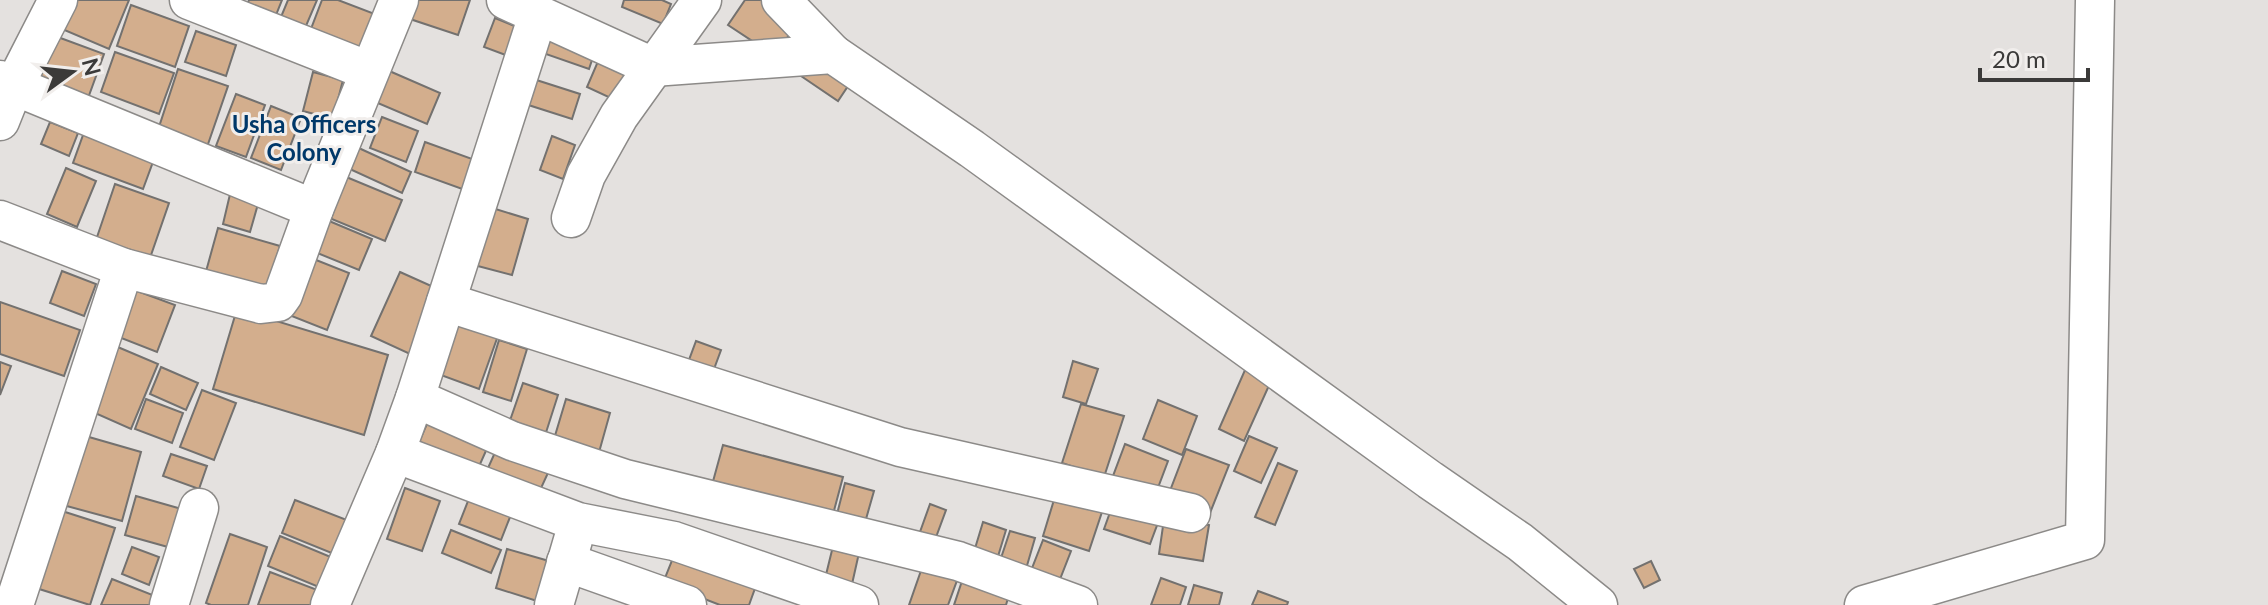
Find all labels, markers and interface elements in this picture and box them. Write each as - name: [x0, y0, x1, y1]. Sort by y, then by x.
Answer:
- north arrow: [32, 32, 112, 112]
- scale bar: [1980, 32, 2088, 82]
- text: 20 m: [1992, 44, 2046, 73]
- text: N: [77, 55, 107, 78]
- district label: Usha Officers Colony: [232, 109, 376, 166]

